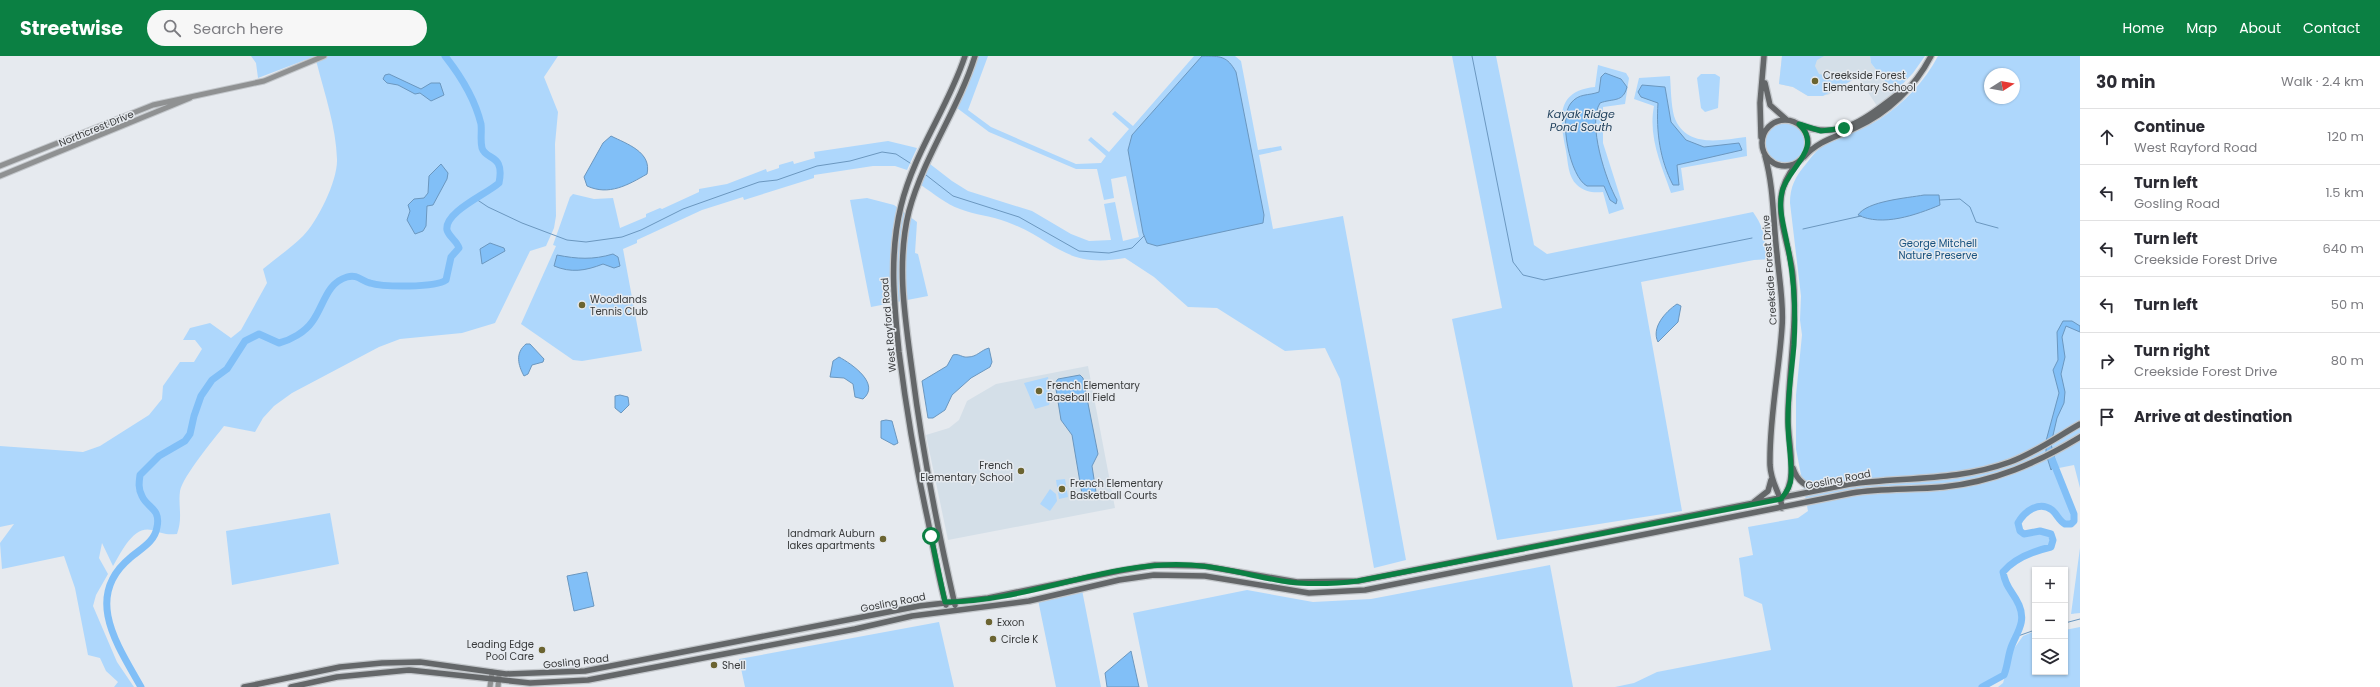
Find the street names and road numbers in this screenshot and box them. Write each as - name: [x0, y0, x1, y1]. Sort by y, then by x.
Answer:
- street label: Northcrest Drive: [56, 107, 136, 150]
- street label: Creekside Forest Drive: [1758, 214, 1781, 325]
- street label: West Rayford Road: [877, 277, 900, 373]
- street label: Gosling Road: [1804, 466, 1872, 493]
- street label: Gosling Road: [859, 589, 927, 616]
- street label: Gosling Road: [542, 651, 610, 672]

